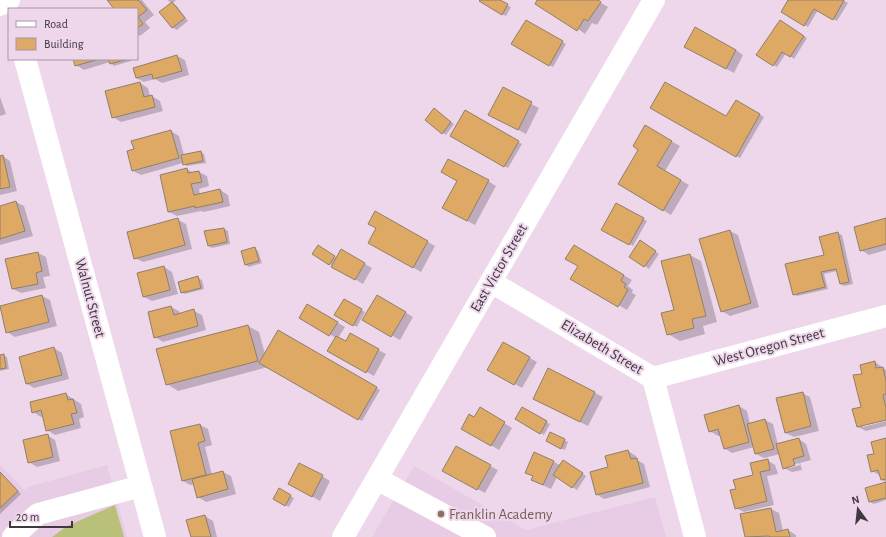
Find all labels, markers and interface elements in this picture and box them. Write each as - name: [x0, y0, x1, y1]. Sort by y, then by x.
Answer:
- legend: [8, 8, 138, 60]
- text: Road: [44, 18, 68, 30]
- text: Building: [44, 38, 84, 50]
- street label: East Victor Street: [468, 221, 530, 315]
- street label: Walnut Street: [72, 257, 108, 339]
- street label: Elizabeth Street: [558, 317, 646, 377]
- street label: West Oregon Street: [712, 325, 826, 369]
- north arrow: [838, 489, 878, 529]
- text: N: [850, 494, 861, 506]
- scale bar: [10, 503, 72, 529]
- place label: Franklin Academy: [449, 507, 553, 522]
- marker: Franklin Academy: [436, 509, 446, 519]
- text: 20 m: [16, 511, 39, 523]

